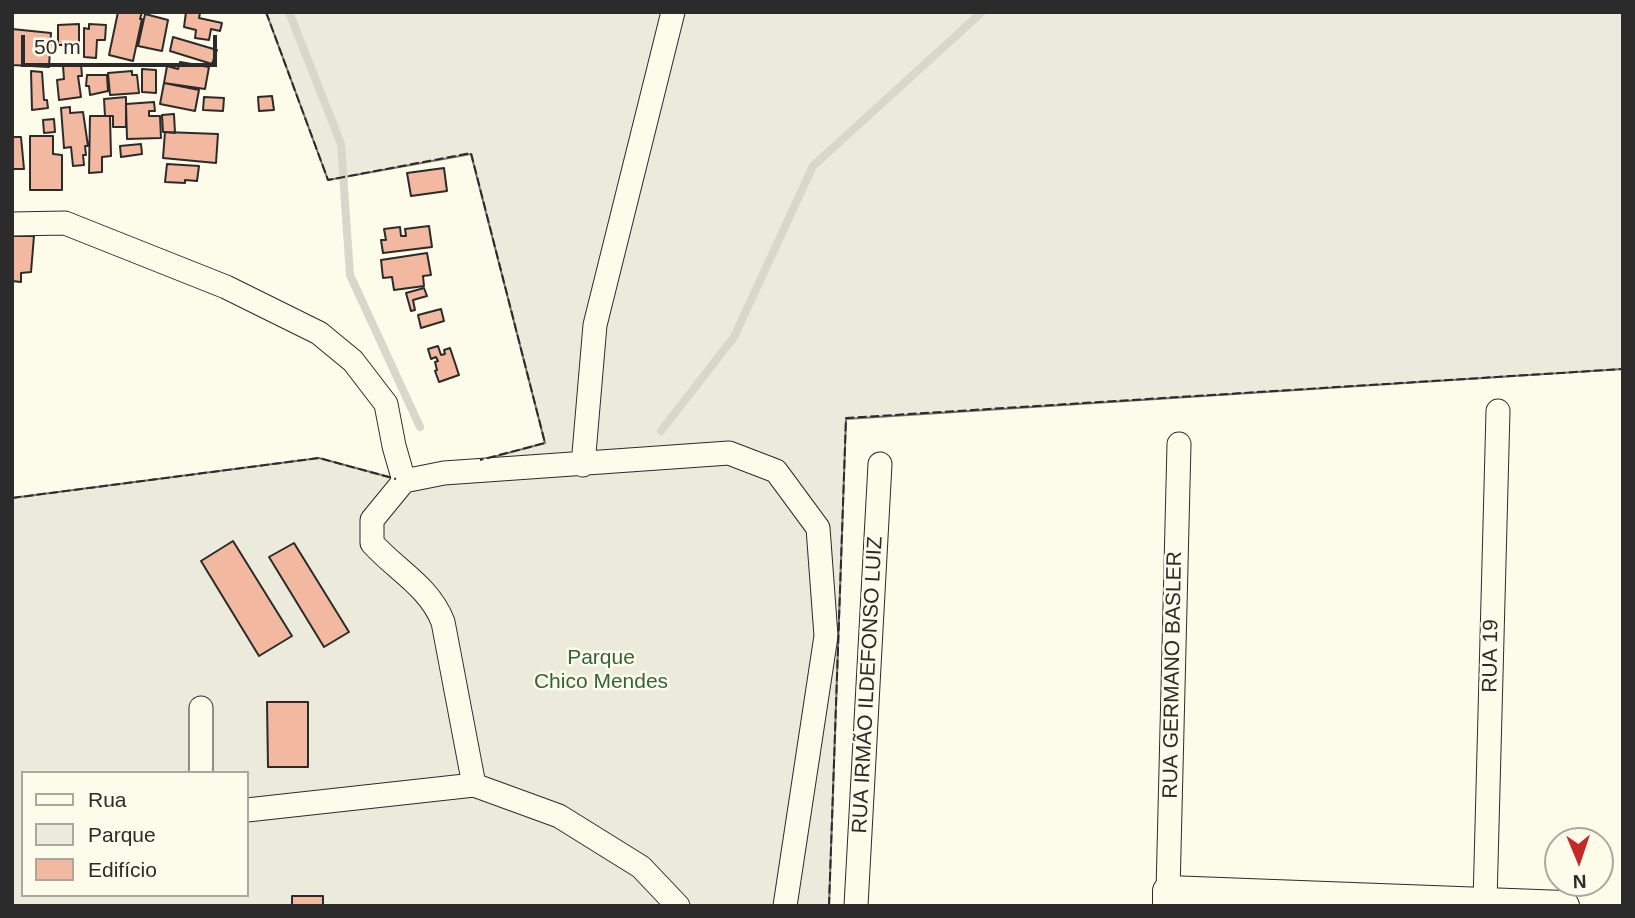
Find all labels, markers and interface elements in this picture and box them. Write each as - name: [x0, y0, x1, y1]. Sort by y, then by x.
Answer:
- scale bar: [24, 21, 220, 65]
- text: 50 m: [34, 35, 81, 58]
- street label: RUA IRMÃO ILDEFONSO LUIZ: [848, 536, 888, 834]
- street label: RUA GERMANO BASLER: [1158, 551, 1188, 799]
- street label: RUA 19: [1478, 619, 1504, 693]
- park label: Parque Chico Mendes: [534, 645, 668, 695]
- legend: [21, 771, 248, 897]
- text: Rua: [88, 788, 127, 811]
- text: Parque: [88, 823, 156, 846]
- north arrow: [1544, 827, 1614, 897]
- text: Edifício: [88, 858, 157, 881]
- text: N: [1572, 871, 1587, 892]

